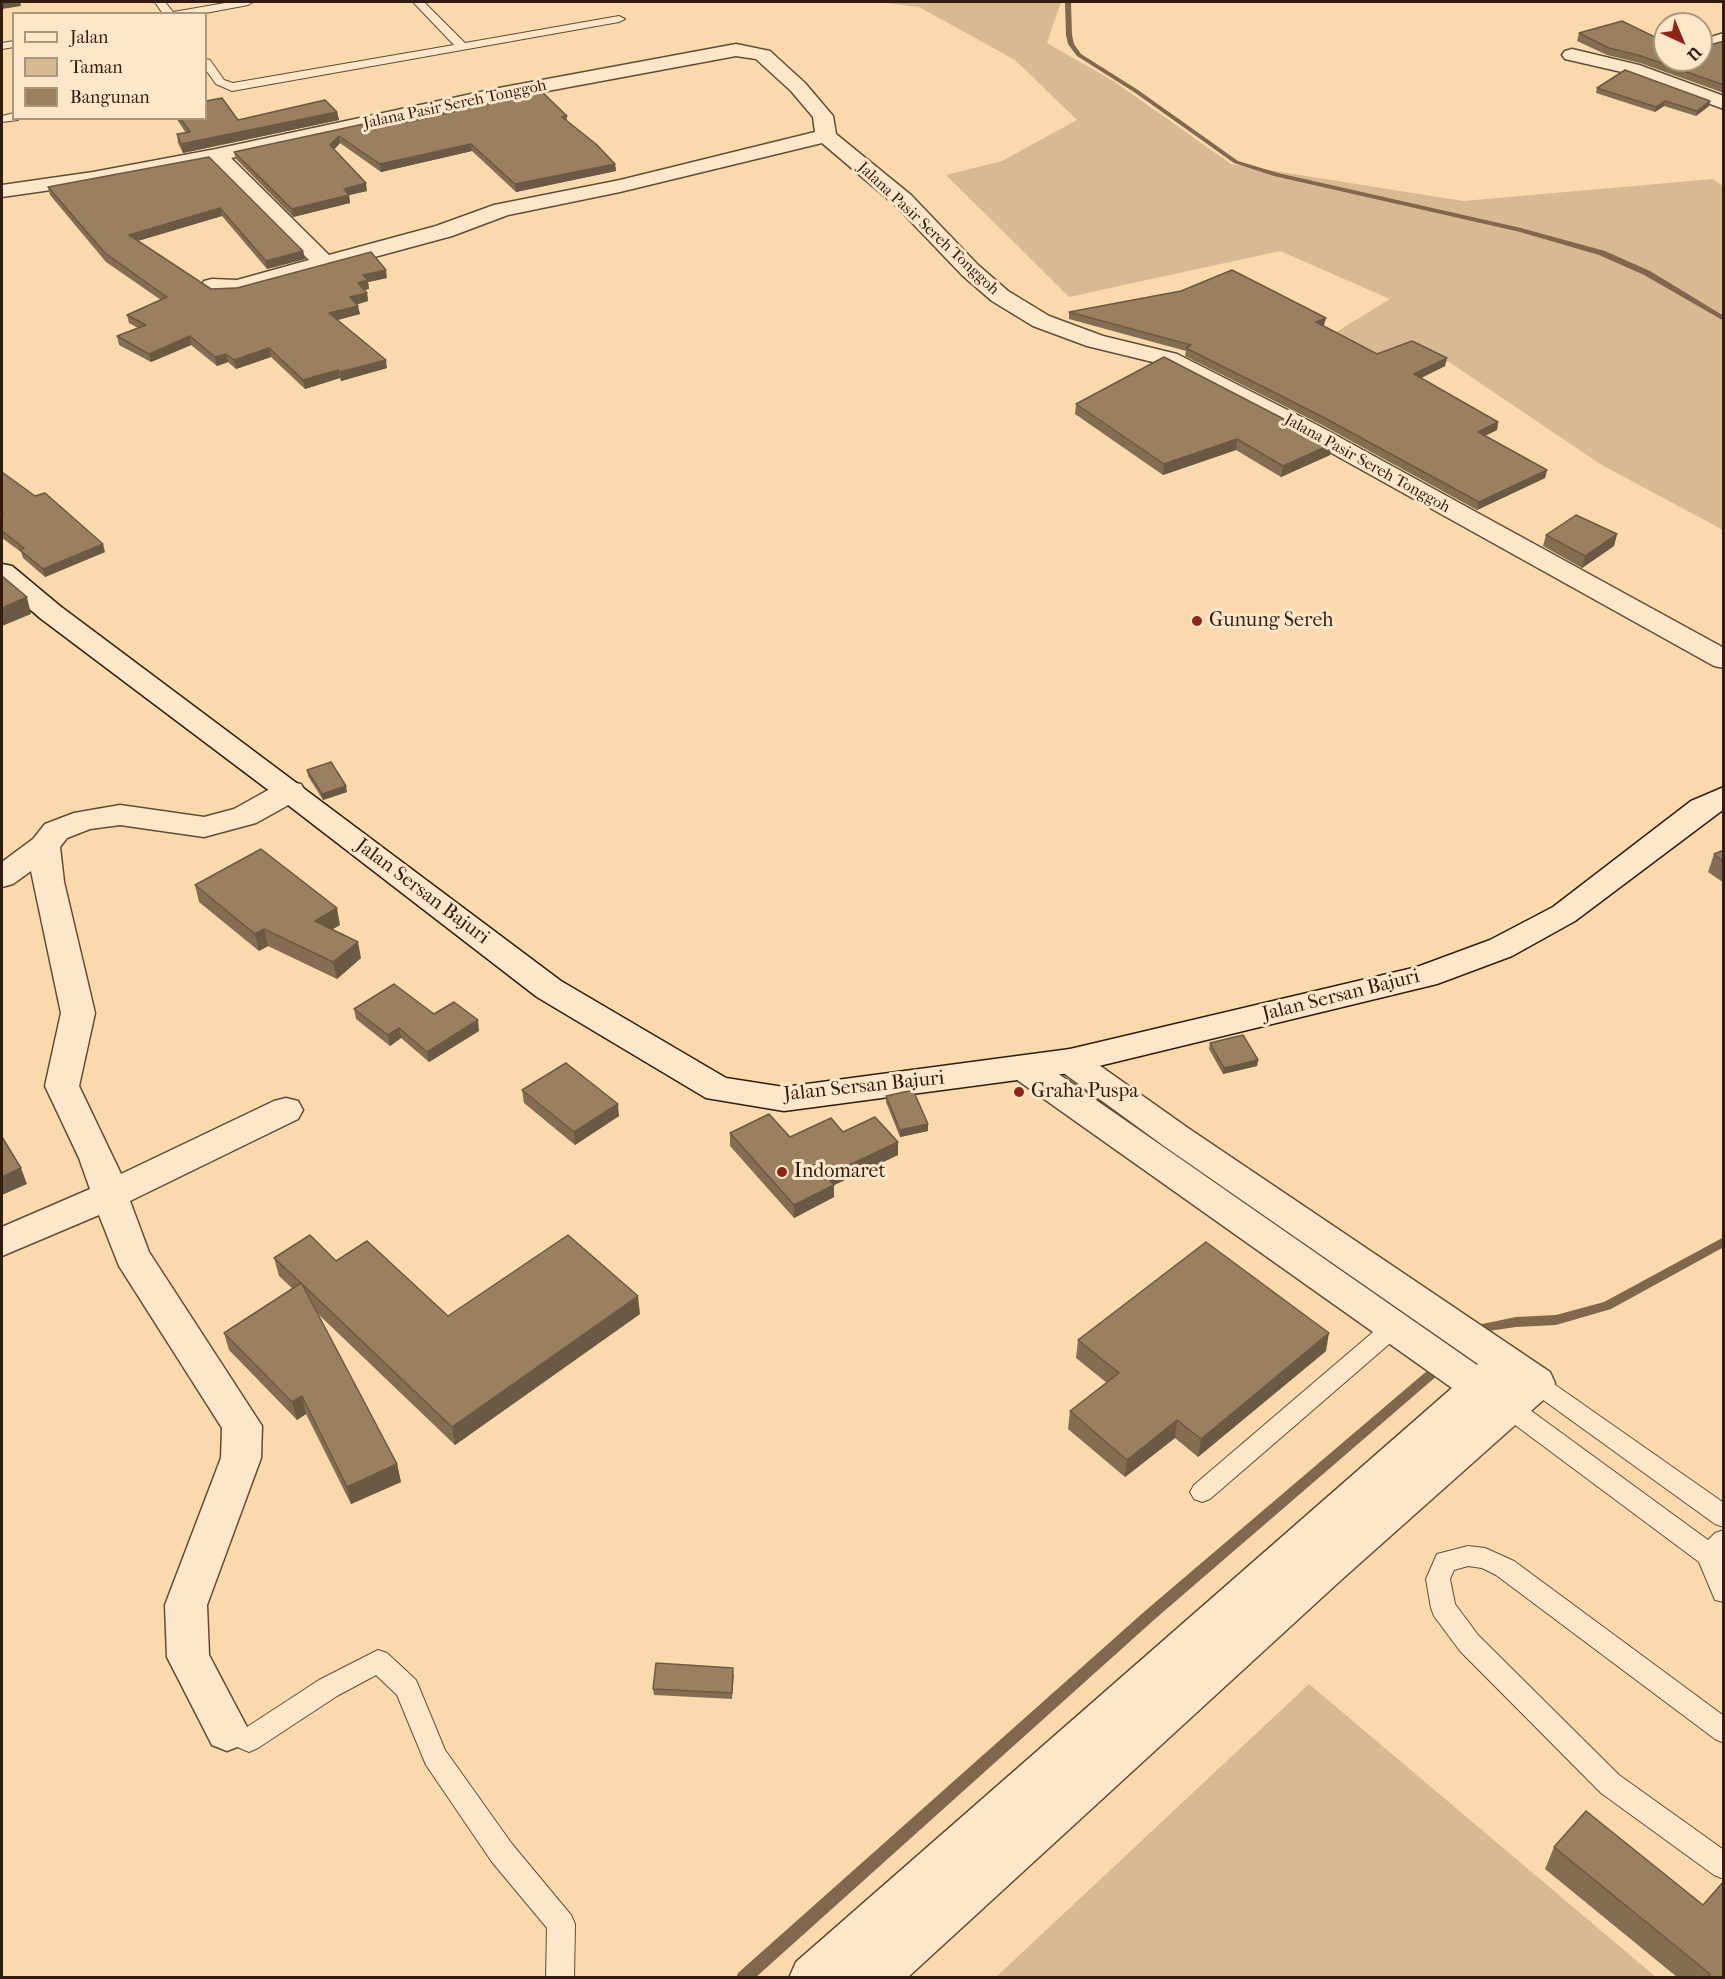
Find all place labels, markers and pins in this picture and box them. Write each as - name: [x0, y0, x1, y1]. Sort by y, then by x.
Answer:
- place label: Gunung Sereh: [1209, 609, 1333, 633]
- marker: Gunung Sereh: [1190, 614, 1204, 628]
- place label: Graha Puspa: [1031, 1080, 1139, 1104]
- marker: Graha Puspa: [1012, 1085, 1026, 1099]
- place label: Indomaret: [794, 1160, 886, 1184]
- marker: Indomaret: [775, 1165, 789, 1179]

